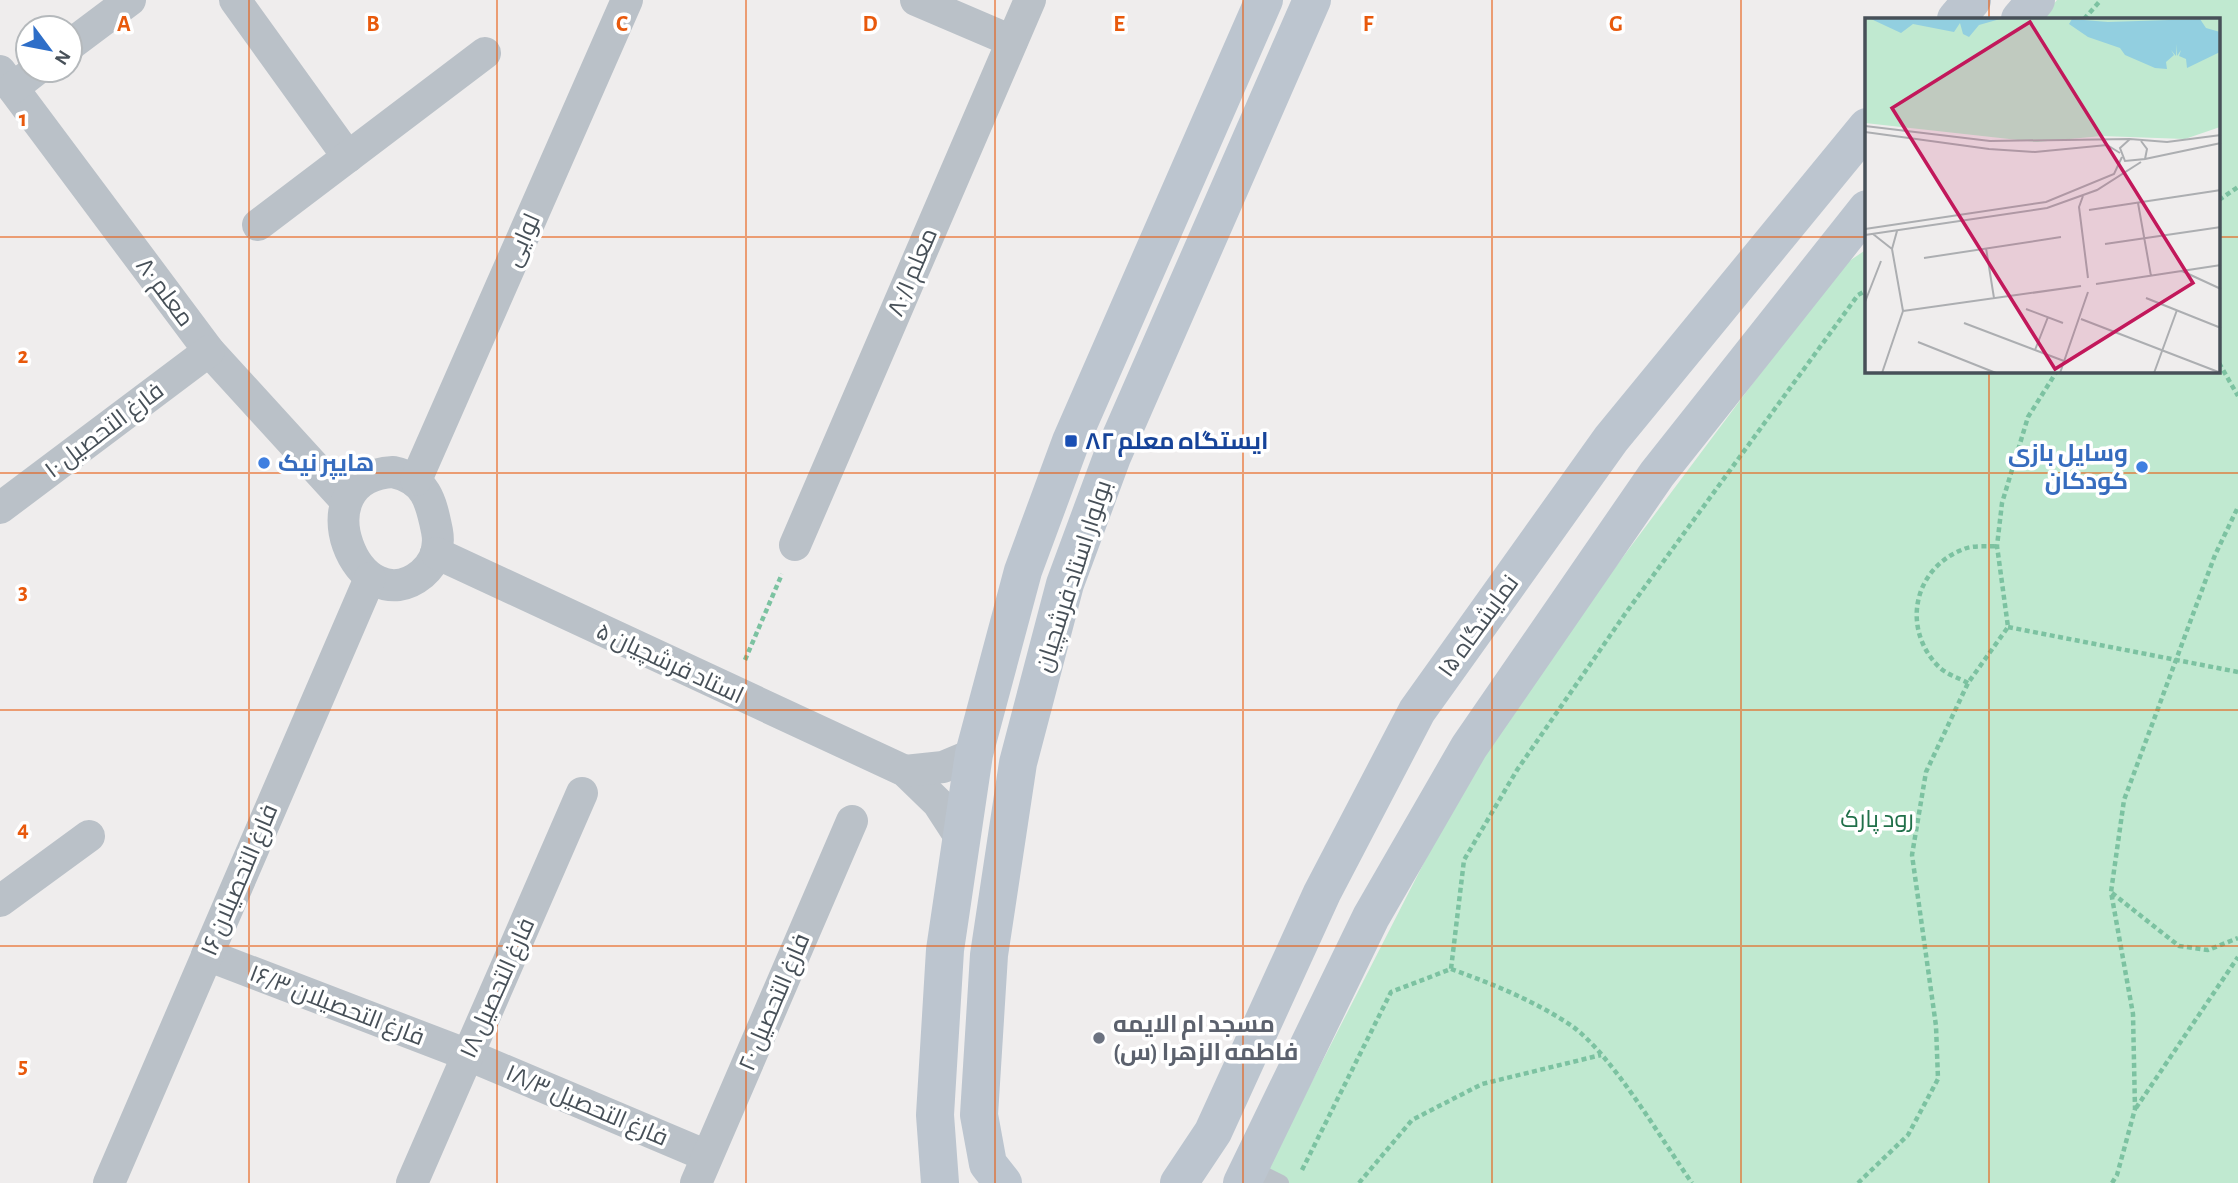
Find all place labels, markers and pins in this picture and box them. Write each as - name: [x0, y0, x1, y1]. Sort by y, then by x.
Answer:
- place label: ایستگاه معلم ۸۲: [1085, 430, 1269, 457]
- marker: ایستگاه معلم ۸۲: [1063, 433, 1079, 449]
- place label: وسایل بازی کودکان: [2008, 442, 2128, 495]
- place label: هایپر نیک: [278, 452, 374, 480]
- marker: هایپر نیک: [256, 455, 272, 471]
- marker: وسایل بازی کودکان: [2134, 459, 2150, 475]
- place label: مسجد ام الایمه فاطمه الزهرا (س): [1113, 1013, 1298, 1066]
- marker: مسجد ام الایمه فاطمه الزهرا (س): [1091, 1030, 1107, 1046]

